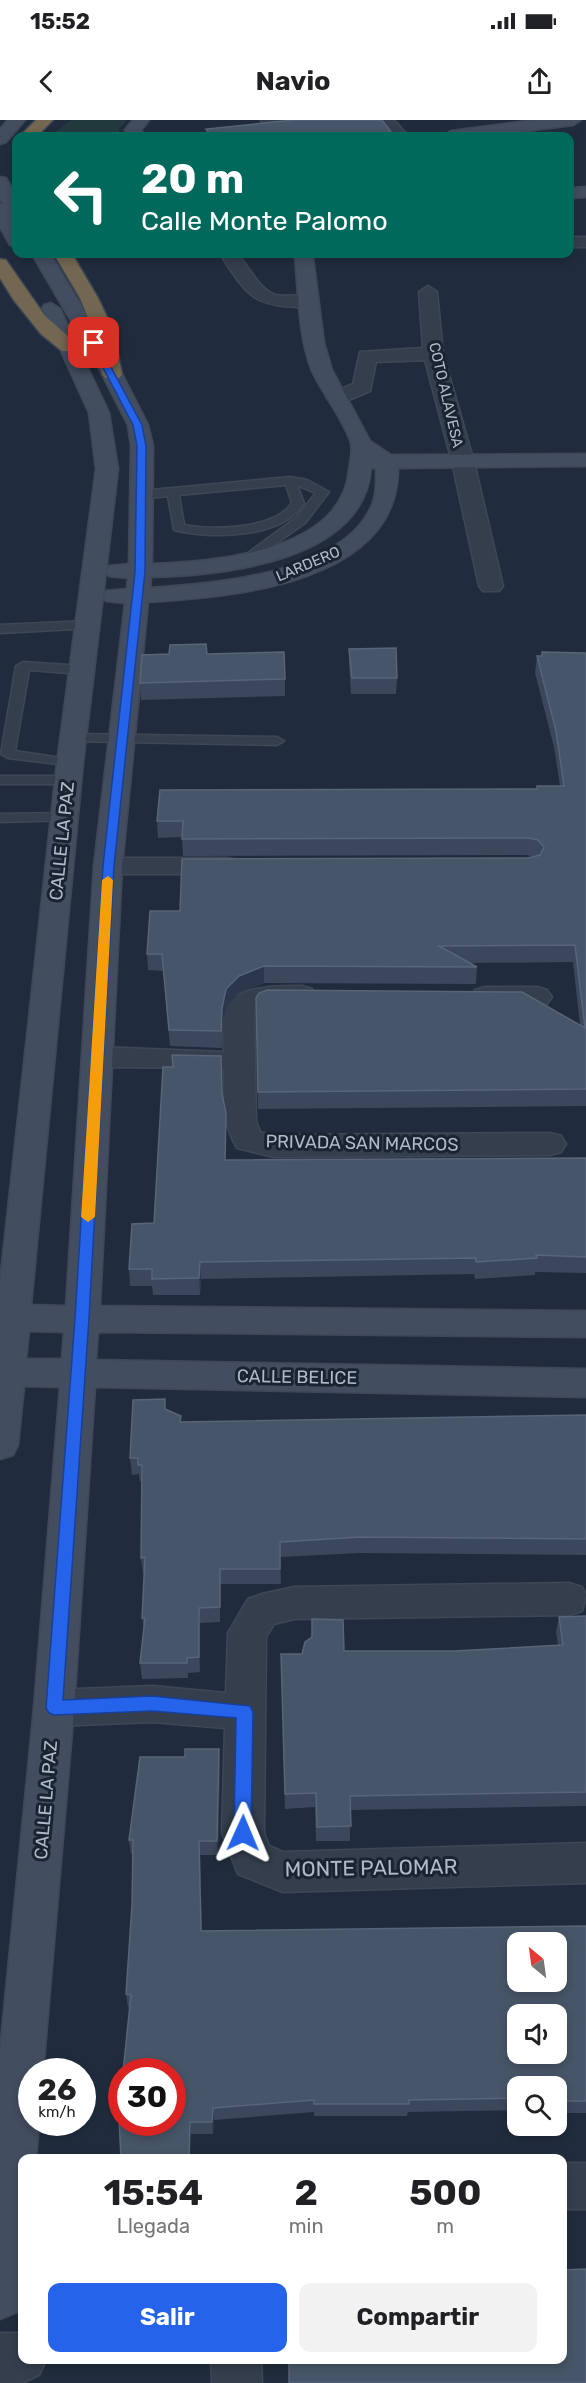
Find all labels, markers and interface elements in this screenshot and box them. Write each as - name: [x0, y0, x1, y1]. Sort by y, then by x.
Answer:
- text: 15:52: [30, 8, 90, 35]
- icon: back: [30, 65, 63, 98]
- text: Navio: [255, 65, 331, 97]
- icon: share: [523, 65, 556, 98]
- text: 20 m: [141, 154, 244, 204]
- icon: left: [42, 156, 120, 234]
- text: Calle Monte Palomo: [141, 205, 388, 237]
- pin: [68, 317, 119, 368]
- icon: arrive: [77, 326, 110, 359]
- street label: COTO ALAVESA: [425, 340, 467, 450]
- street label: LARDERO: [273, 542, 343, 586]
- street label: CALLE LA PAZ: [45, 780, 79, 901]
- street label: PRIVADA SAN MARCOS: [265, 1130, 459, 1156]
- street label: CALLE BELICE: [237, 1365, 357, 1389]
- street label: CALLE LA PAZ: [30, 1739, 62, 1860]
- position arrow: [211, 1801, 275, 1865]
- street label: MONTE PALOMAR: [285, 1853, 457, 1882]
- north arrow: [507, 1932, 567, 1992]
- map controls: [507, 1932, 567, 2136]
- button: sound: [507, 2004, 567, 2064]
- speed limit sign: 30: [108, 2058, 186, 2136]
- text: 26: [37, 2072, 77, 2108]
- button: search: [507, 2076, 567, 2136]
- text: km/h: [38, 2103, 76, 2121]
- text: 15:54: [104, 2171, 203, 2214]
- text: 2: [294, 2171, 318, 2214]
- text: 500: [409, 2171, 481, 2214]
- text: Llegada: [117, 2214, 190, 2238]
- text: min: [289, 2214, 324, 2238]
- text: m: [436, 2214, 454, 2238]
- button: Salir: [48, 2283, 287, 2352]
- button: Compartir: [299, 2283, 537, 2352]

